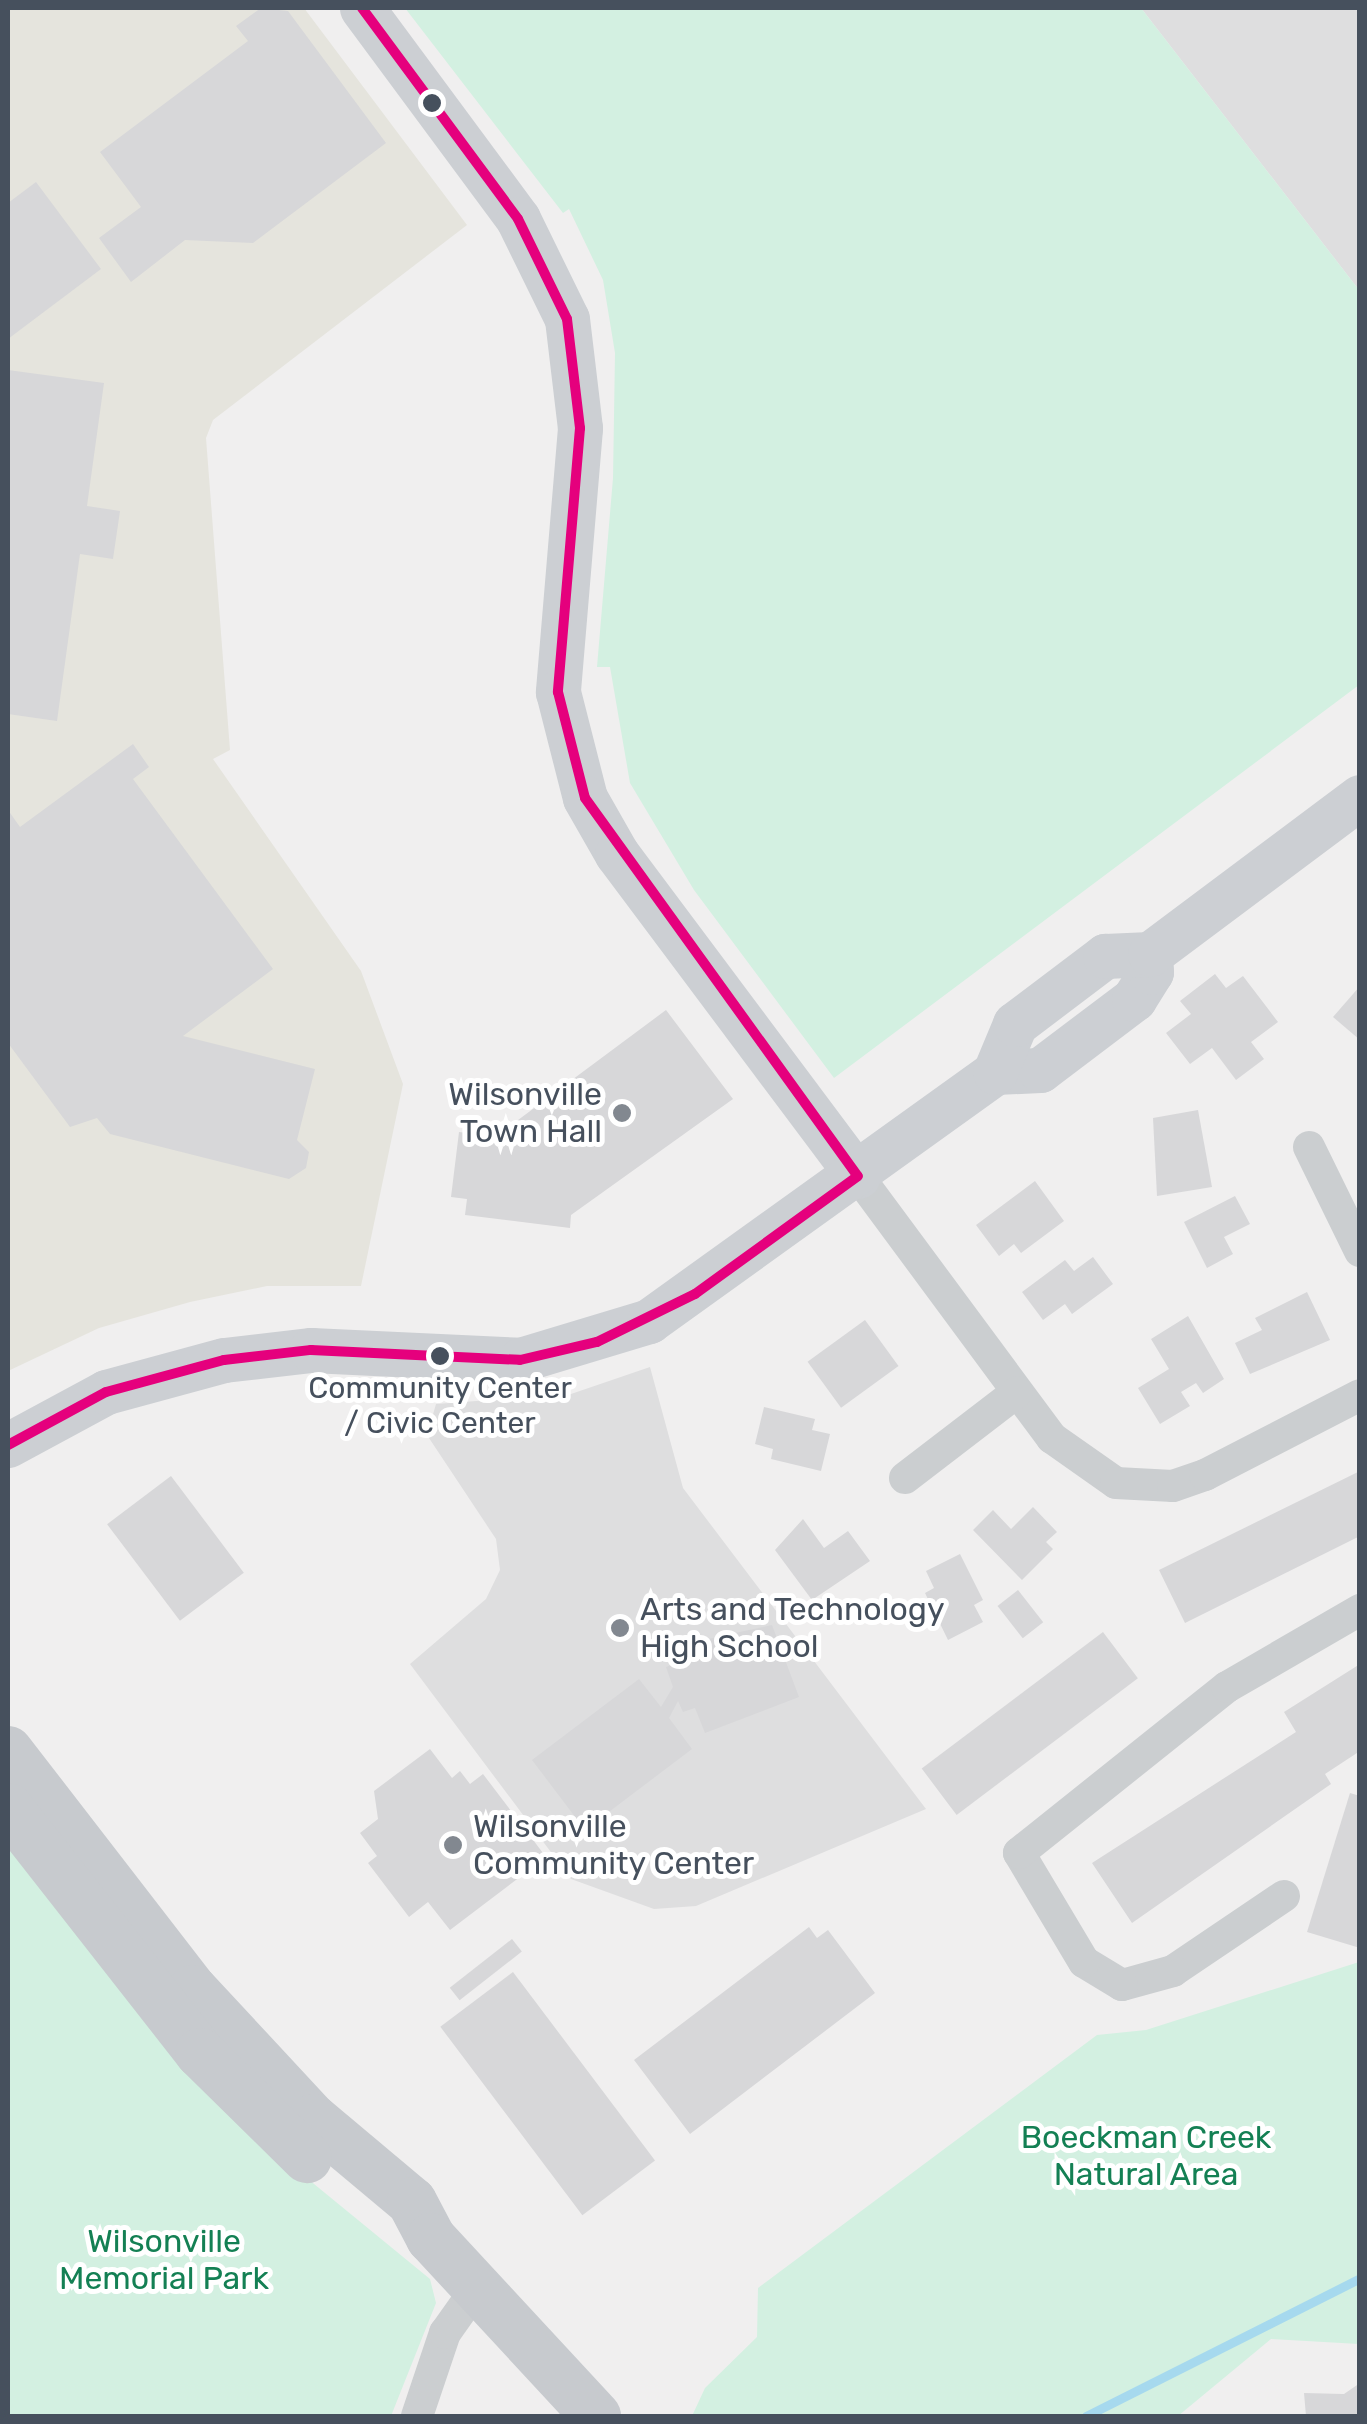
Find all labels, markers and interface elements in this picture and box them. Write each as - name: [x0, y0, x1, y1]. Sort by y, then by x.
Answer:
- unlabelled marker: [422, 93, 442, 113]
- place label: Wilsonville Town Hall: [448, 1076, 602, 1151]
- marker: Wilsonville Town Hall: [611, 1102, 633, 1124]
- marker: Community Center / Civic Center: [430, 1346, 450, 1366]
- place label: Community Center / Civic Center: [308, 1370, 572, 1440]
- place label: Arts and Technology High School: [640, 1591, 945, 1666]
- marker: Arts and Technology High School: [609, 1617, 631, 1639]
- place label: Wilsonville Community Center: [473, 1808, 755, 1883]
- marker: Wilsonville Community Center: [442, 1834, 464, 1856]
- park label: Boeckman Creek Natural Area: [1021, 2119, 1271, 2194]
- park label: Wilsonville Memorial Park: [59, 2223, 269, 2298]

